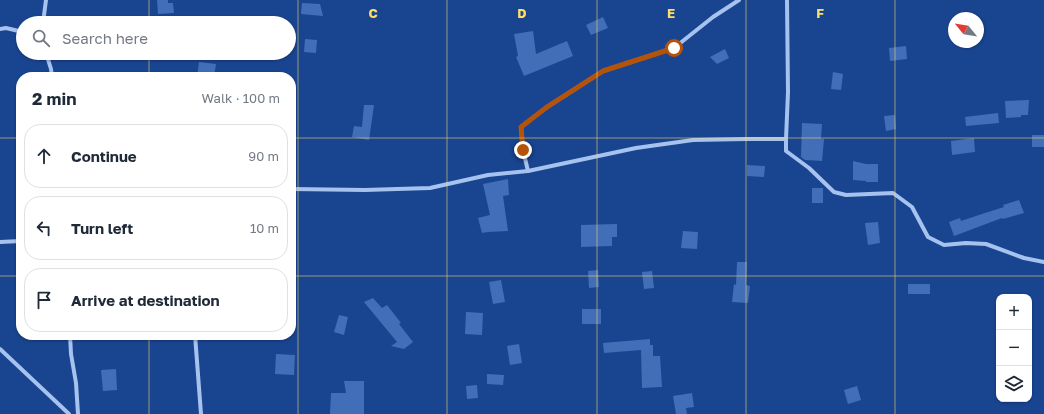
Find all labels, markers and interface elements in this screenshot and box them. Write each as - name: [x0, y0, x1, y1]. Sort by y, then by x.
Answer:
- text: C: [368, 5, 378, 21]
- text: D: [517, 5, 527, 21]
- text: E: [667, 5, 675, 21]
- text: F: [816, 5, 824, 21]
- north arrow: [948, 12, 984, 48]
- search box: [16, 16, 296, 60]
- icon: search: [30, 27, 52, 49]
- text: Search here: [62, 29, 148, 47]
- route start: [665, 39, 683, 57]
- text: 2 min: [32, 88, 76, 109]
- text: Walk · 100 m: [202, 90, 280, 106]
- route end: [514, 141, 532, 159]
- icon: ahead: [33, 145, 55, 167]
- text: Continue: [71, 147, 137, 165]
- text: 90 m: [248, 148, 279, 164]
- icon: left: [33, 217, 55, 239]
- text: Turn left: [71, 219, 133, 237]
- text: 10 m: [250, 220, 279, 236]
- icon: arrive: [33, 289, 55, 311]
- text: Arrive at destination: [71, 291, 220, 309]
- map controls: [996, 294, 1032, 402]
- button: +: [996, 294, 1032, 330]
- button: −: [996, 330, 1032, 366]
- button: layers: [996, 366, 1032, 402]

